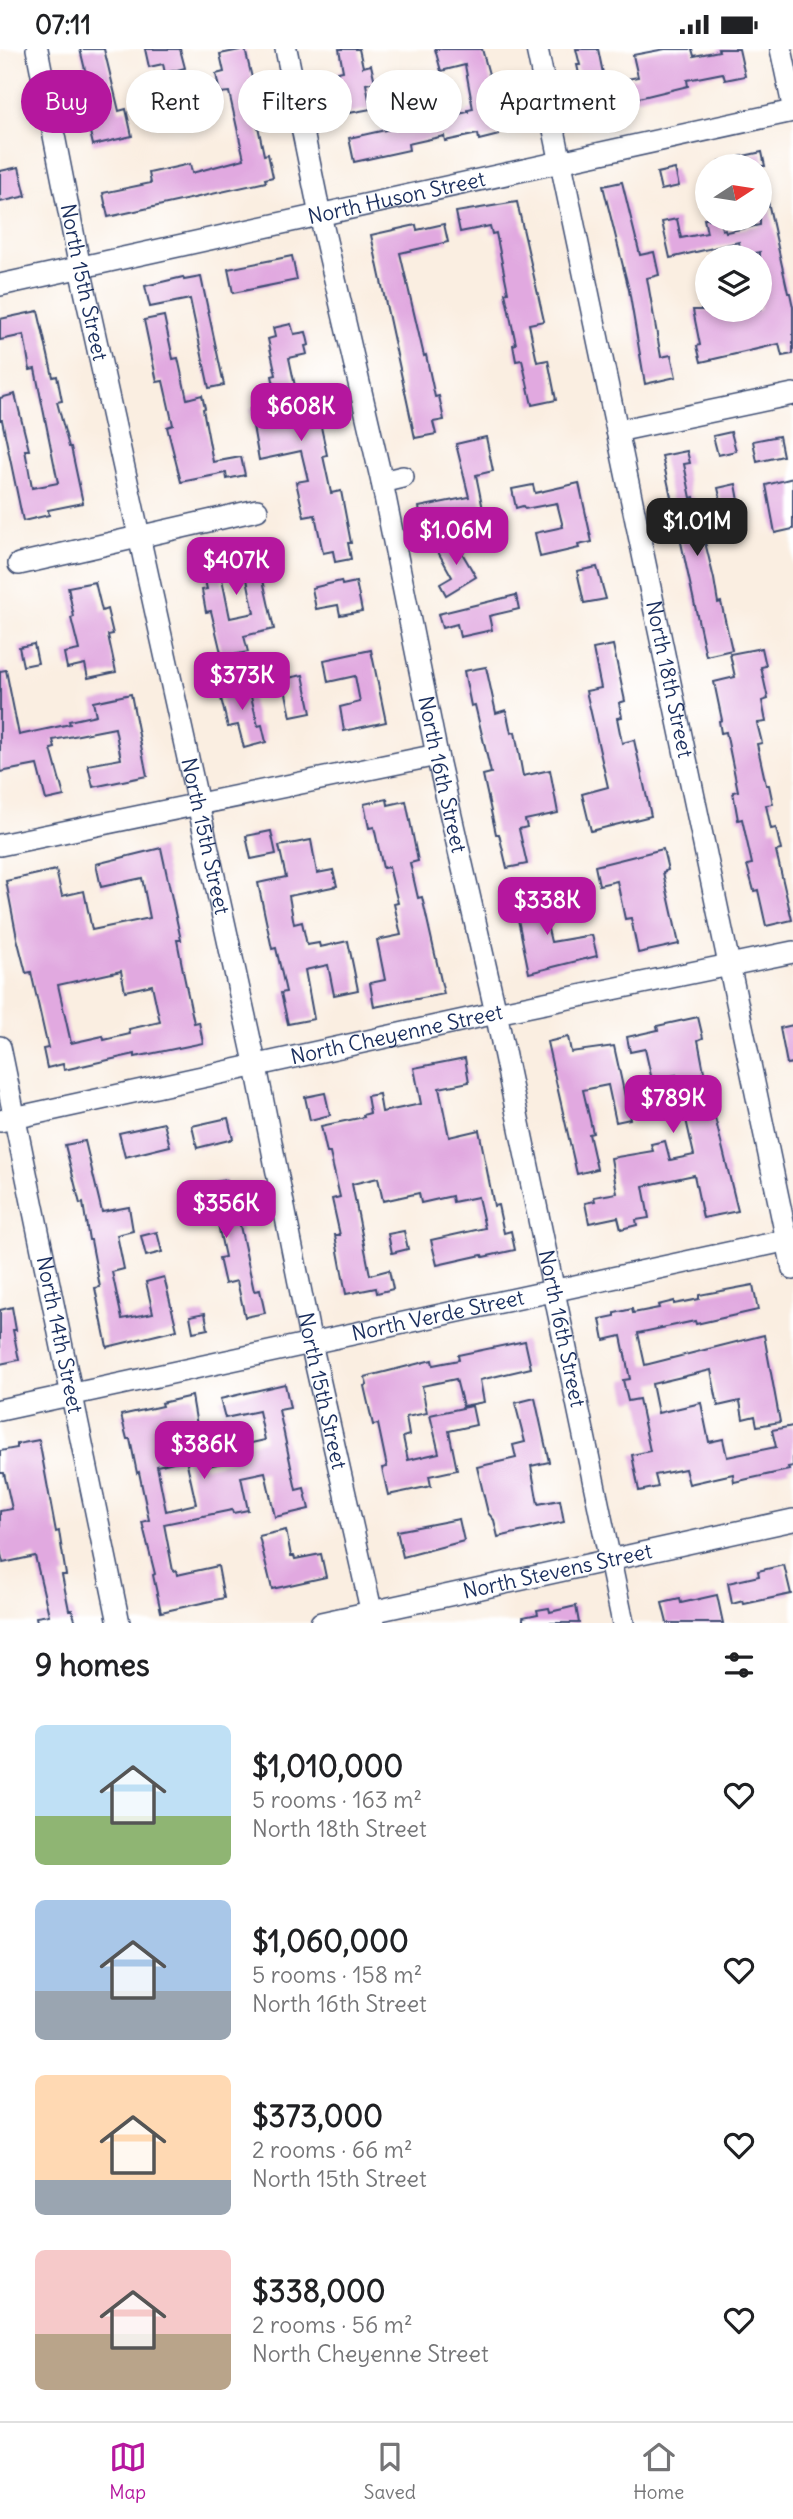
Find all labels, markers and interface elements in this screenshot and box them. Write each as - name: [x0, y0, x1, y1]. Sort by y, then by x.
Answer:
- text: 07:11: [35, 8, 91, 41]
- chip: Buy: [21, 70, 112, 133]
- chip: Rent: [126, 70, 224, 133]
- chip: Filters: [238, 70, 352, 133]
- chip: New: [366, 70, 462, 133]
- chip: Apartment: [476, 70, 640, 133]
- north arrow: [695, 154, 772, 231]
- map controls: [695, 154, 772, 322]
- street label: North Huson Street: [305, 165, 488, 230]
- street label: North 15th Street: [55, 202, 114, 363]
- button: layers: [695, 245, 772, 322]
- pin: $608K: [252, 383, 350, 443]
- text: $608K: [267, 391, 335, 420]
- pin: $1.01M: [640, 498, 754, 558]
- text: $1.01M: [662, 506, 732, 535]
- pin: $1.06M: [399, 507, 513, 567]
- text: $1.06M: [419, 515, 493, 544]
- pin: $407K: [187, 538, 285, 597]
- text: $407K: [203, 545, 269, 574]
- street label: North 18th Street: [640, 598, 699, 760]
- pin: $373K: [193, 653, 291, 712]
- text: $373K: [210, 660, 274, 689]
- street label: North 16th Street: [412, 694, 473, 855]
- street label: North 15th Street: [175, 755, 236, 917]
- pin: $338K: [498, 877, 596, 937]
- text: $338K: [514, 885, 580, 914]
- street label: North Cheyenne Street: [288, 998, 505, 1070]
- pin: $789K: [624, 1075, 722, 1135]
- text: $789K: [641, 1083, 705, 1112]
- pin: $356K: [177, 1181, 275, 1240]
- text: $356K: [193, 1188, 259, 1217]
- street label: North 16th Street: [533, 1248, 592, 1409]
- street label: North 14th Street: [31, 1254, 89, 1416]
- street label: North Verde Street: [349, 1283, 526, 1347]
- street label: North 15th Street: [292, 1310, 353, 1472]
- pin: $386K: [155, 1421, 253, 1481]
- text: $386K: [171, 1429, 237, 1458]
- street label: North Stevens Street: [460, 1537, 654, 1605]
- text: 9 homes: [35, 1646, 150, 1684]
- icon: filters: [720, 1646, 758, 1684]
- text: $1,010,000: [252, 1747, 403, 1785]
- icon: home: [91, 1753, 175, 1837]
- icon: heart: [720, 1776, 758, 1814]
- text: 5 rooms · 163 m²: [252, 1785, 422, 1814]
- text: North 18th Street: [252, 1814, 427, 1843]
- text: $1,060,000: [252, 1922, 409, 1960]
- icon: home: [91, 1928, 175, 2012]
- icon: heart: [720, 1951, 758, 1989]
- text: 5 rooms · 158 m²: [252, 1960, 422, 1989]
- text: North 16th Street: [252, 1989, 427, 2018]
- text: $373,000: [252, 2097, 383, 2135]
- icon: home: [91, 2103, 175, 2187]
- icon: heart: [720, 2126, 758, 2164]
- text: 2 rooms · 66 m²: [252, 2135, 413, 2164]
- text: North 15th Street: [252, 2164, 427, 2193]
- text: $338,000: [252, 2272, 386, 2310]
- icon: home: [91, 2278, 175, 2362]
- icon: heart: [720, 2301, 758, 2339]
- text: 2 rooms · 56 m²: [252, 2310, 413, 2339]
- text: North Cheyenne Street: [252, 2339, 489, 2368]
- tab: Map: [109, 2438, 147, 2504]
- tab: Saved: [364, 2438, 416, 2504]
- tab: Home: [633, 2438, 684, 2504]

